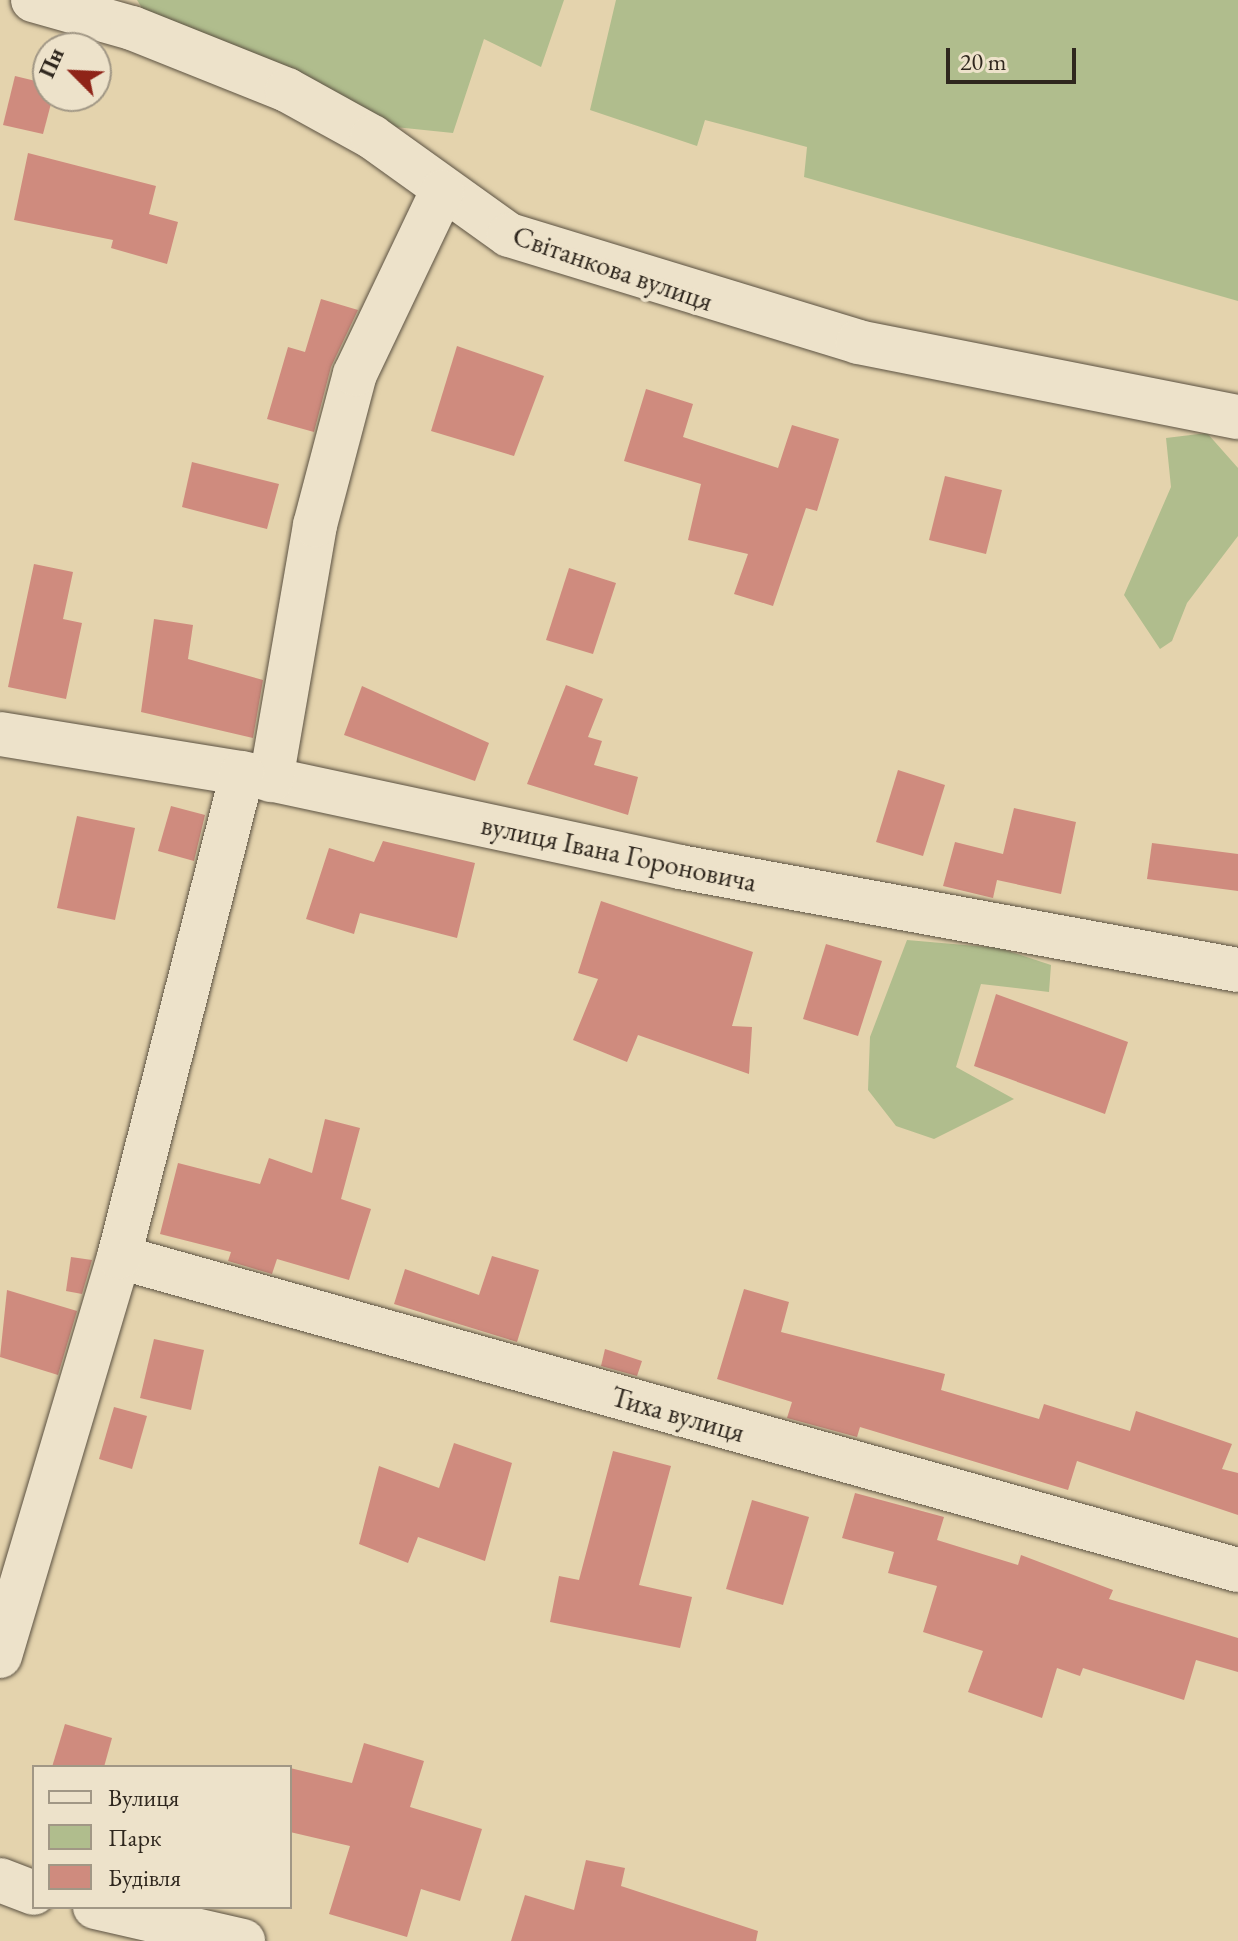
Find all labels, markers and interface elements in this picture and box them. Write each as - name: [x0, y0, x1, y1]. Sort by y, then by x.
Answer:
- north arrow: [32, 32, 112, 112]
- scale bar: [950, 32, 1080, 82]
- text: Пн: [32, 43, 71, 83]
- text: 20 m: [960, 46, 1007, 77]
- street label: Світанкова вулиця: [509, 218, 717, 318]
- street label: вулиця Івана Гороновича: [478, 807, 760, 899]
- street label: Тиха вулиця: [607, 1379, 749, 1449]
- legend: [32, 1765, 292, 1909]
- text: Вулиця: [108, 1782, 179, 1813]
- text: Парк: [108, 1822, 161, 1853]
- text: Будівля: [108, 1862, 181, 1893]

